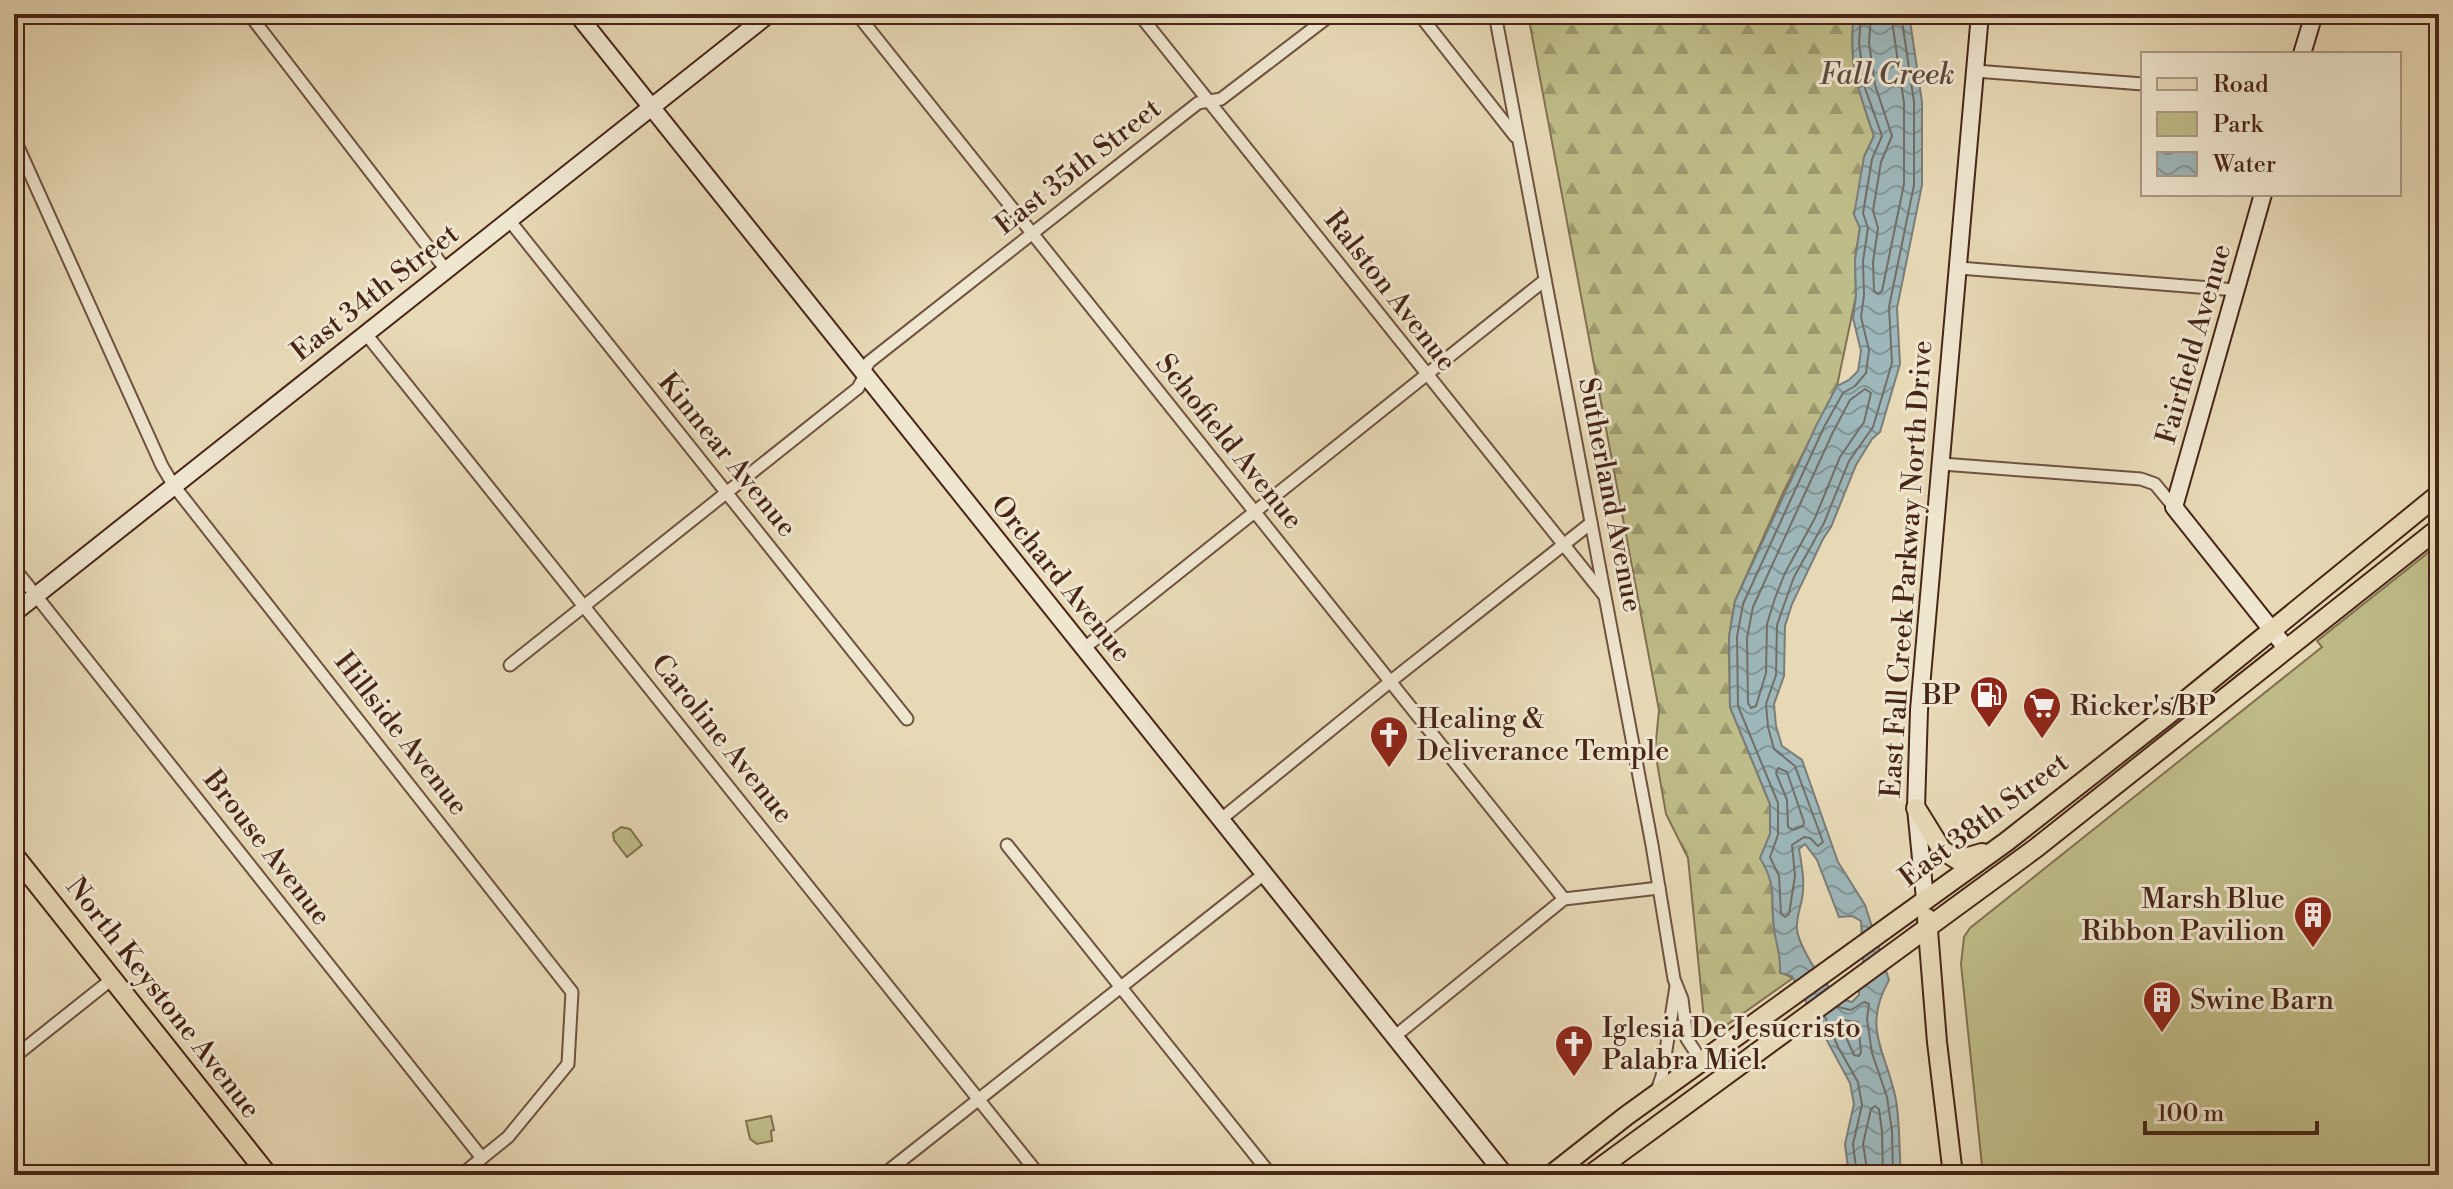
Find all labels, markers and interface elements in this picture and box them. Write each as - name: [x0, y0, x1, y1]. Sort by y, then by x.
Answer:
- legend: [2141, 52, 2401, 196]
- water label: Fall Creek: [1819, 56, 1955, 94]
- text: Road: [2213, 70, 2269, 100]
- street label: East 35th Street: [988, 91, 1168, 243]
- text: Park: [2213, 110, 2264, 140]
- text: Water: [2212, 150, 2276, 180]
- street label: Ralston Avenue: [1316, 203, 1464, 379]
- street label: East 34th Street: [284, 217, 466, 369]
- street label: Fairfield Avenue: [2149, 240, 2239, 448]
- street label: East Fall Creek Parkway North Drive: [1874, 339, 1940, 799]
- street label: Schofield Avenue: [1148, 347, 1310, 537]
- street label: Kinnear Avenue: [650, 366, 804, 544]
- street label: Sutherland Avenue: [1570, 375, 1650, 615]
- street label: Orchard Avenue: [983, 489, 1139, 669]
- street label: Hillside Avenue: [326, 645, 476, 823]
- street label: Caroline Avenue: [643, 647, 801, 831]
- fuel station icon: BP: [1968, 674, 2010, 729]
- place label: BP: [1921, 678, 1961, 713]
- supermarket icon: Ricker's/BP: [2021, 685, 2063, 740]
- place label: Ricker's/BP: [2070, 689, 2216, 724]
- place label: Healing & Deliverance Temple: [1417, 702, 1669, 769]
- church icon: Healing & Deliverance Temple: [1368, 714, 1410, 769]
- street label: East 38th Street: [1892, 745, 2076, 895]
- street label: Brouse Avenue: [195, 763, 339, 933]
- street label: North Keystone Avenue: [58, 870, 268, 1126]
- place label: Marsh Blue Ribbon Pavilion: [2082, 882, 2285, 949]
- building icon: Marsh Blue Ribbon Pavilion: [2292, 894, 2334, 949]
- building icon: Swine Barn: [2141, 979, 2183, 1034]
- place label: Swine Barn: [2190, 983, 2334, 1018]
- place label: Iglesia De Jesucristo Palabra Miel.: [1602, 1011, 1861, 1078]
- church icon: Iglesia De Jesucristo Palabra Miel.: [1553, 1023, 1595, 1078]
- scale bar: [2145, 1085, 2317, 1135]
- text: 100 m: [2157, 1099, 2224, 1129]

